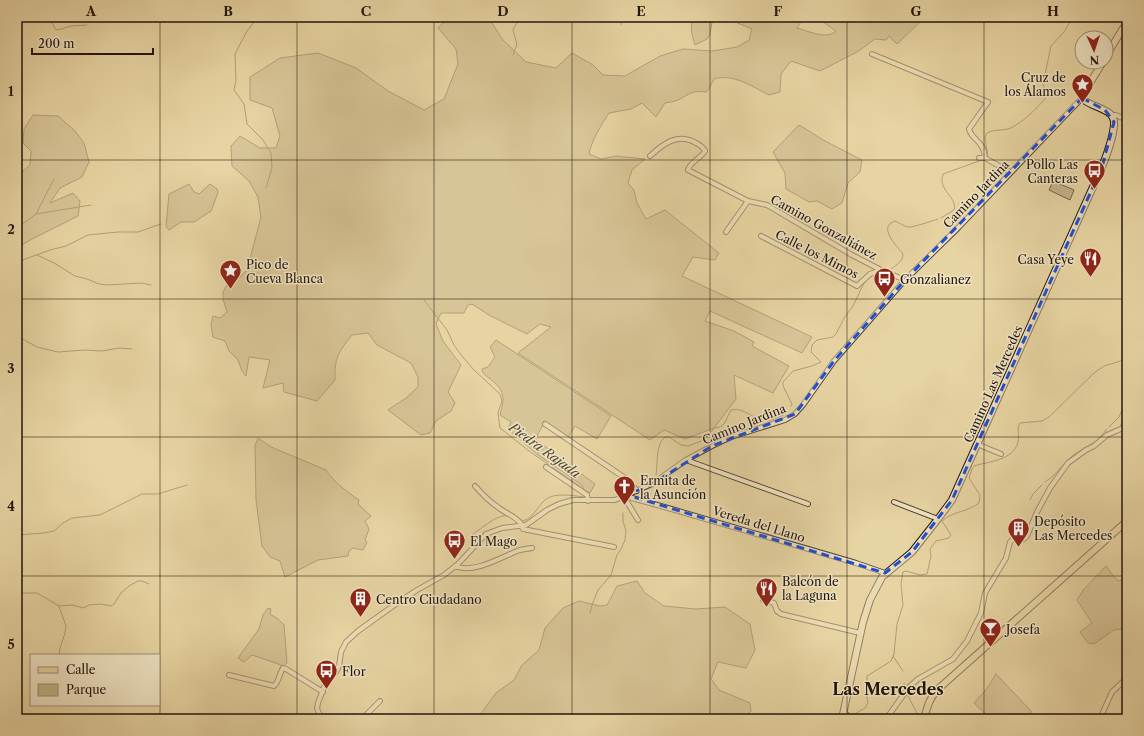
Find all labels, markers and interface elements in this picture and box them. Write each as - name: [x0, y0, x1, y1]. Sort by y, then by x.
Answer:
- text: A: [85, 3, 97, 19]
- text: B: [223, 3, 233, 19]
- text: C: [361, 3, 371, 19]
- text: D: [497, 3, 509, 19]
- text: E: [636, 3, 646, 19]
- text: F: [774, 3, 783, 19]
- text: G: [910, 3, 922, 19]
- text: H: [1047, 3, 1059, 19]
- scale bar: [32, 30, 153, 56]
- north arrow: [1074, 30, 1114, 70]
- text: 200 m: [38, 36, 75, 51]
- text: N: [1089, 53, 1100, 67]
- place label: Cruz de los Álamos: [1005, 70, 1066, 99]
- place icon: Cruz de los Álamos: [1069, 71, 1095, 104]
- text: 1: [8, 83, 14, 99]
- street label: Camino Jardina: [940, 156, 1013, 231]
- place label: Pollo Las Canteras: [1026, 157, 1078, 186]
- bus stop icon: Pollo Las Canteras: [1081, 158, 1107, 191]
- street label: Camino Gonzaliánez: [768, 191, 880, 263]
- text: 2: [7, 221, 15, 237]
- street label: Calle los Mimos: [773, 227, 861, 281]
- restaurant icon: Casa Yeye: [1077, 246, 1103, 279]
- place label: Casa Yeye: [1018, 252, 1074, 267]
- place label: Pico de Cueva Blanca: [246, 257, 324, 286]
- place icon: Pico de Cueva Blanca: [217, 258, 243, 291]
- bus stop icon: Gonzalianez: [871, 266, 897, 299]
- place label: Gonzalianez: [900, 272, 971, 287]
- street label: Camino Las Mercedes: [960, 323, 1026, 445]
- text: 3: [7, 360, 15, 376]
- street label: Camino Jardina: [700, 400, 788, 448]
- water label: Piedra Rajada: [505, 418, 584, 481]
- place label: Ermita de la Asunción: [640, 473, 707, 502]
- church icon: Ermita de la Asunción: [612, 474, 638, 507]
- text: 4: [7, 498, 15, 514]
- street label: Vereda del Llano: [710, 502, 807, 545]
- place label: Depósito Las Mercedes: [1034, 514, 1112, 543]
- building icon: Depósito Las Mercedes: [1005, 515, 1031, 548]
- bus stop icon: El Mago: [441, 528, 467, 561]
- place label: El Mago: [470, 534, 517, 549]
- place label: Balcón de la Laguna: [782, 574, 839, 603]
- restaurant icon: Balcón de la Laguna: [754, 575, 780, 608]
- building icon: Centro Ciudadano: [348, 586, 374, 619]
- place label: Centro Ciudadano: [376, 592, 482, 607]
- bar icon: Josefa: [977, 616, 1003, 649]
- place label: Josefa: [1004, 622, 1041, 637]
- text: 5: [7, 636, 15, 652]
- legend: [30, 654, 160, 706]
- bus stop icon: Flor: [313, 658, 339, 691]
- text: Calle: [66, 662, 96, 677]
- place label: Flor: [342, 664, 366, 679]
- district label: Las Mercedes: [832, 679, 944, 699]
- text: Parque: [66, 682, 107, 697]

